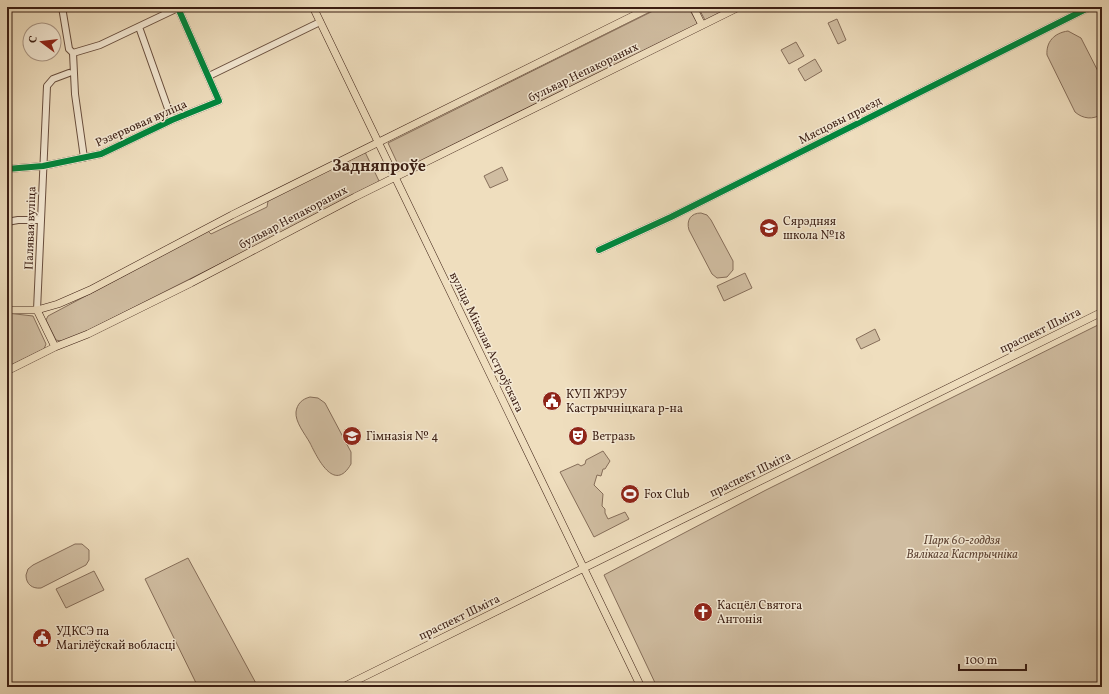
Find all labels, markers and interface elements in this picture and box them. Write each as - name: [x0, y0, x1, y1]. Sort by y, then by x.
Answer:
- north arrow: [22, 22, 62, 62]
- text: С: [26, 34, 42, 45]
- street label: бульвар Непакораных: [526, 39, 641, 107]
- street label: Мясцовы праезд: [796, 93, 885, 149]
- street label: Рэзервовая вуліца: [93, 97, 190, 151]
- district label: Задняпроўе: [332, 156, 426, 178]
- street label: бульвар Непакораных: [236, 182, 351, 253]
- street label: Палявая вуліца: [22, 186, 40, 270]
- place label: Сярэдняя школа №18: [783, 214, 845, 244]
- school or university icon: Сярэдняя школа №18: [758, 217, 780, 239]
- street label: вуліца Мікалая Астроўскага: [445, 270, 527, 415]
- street label: праспект Шміта: [997, 304, 1084, 358]
- place label: КУП ЖРЭУ Кастрычніцкага р-на: [566, 387, 683, 417]
- public building icon: КУП ЖРЭУ Кастрычніцкага р-на: [541, 390, 563, 412]
- school or university icon: Гімназія № 4: [341, 425, 363, 447]
- theatre icon: Ветразь: [567, 425, 589, 447]
- place label: Гімназія № 4: [366, 429, 438, 445]
- place label: Ветразь: [592, 429, 635, 445]
- street label: праспект Шміта: [707, 448, 794, 502]
- sports icon: Fox Club: [619, 483, 641, 505]
- place label: Fox Club: [644, 487, 690, 503]
- park label: Парк 60-годдзя Вялікага Кастрычніка: [906, 533, 1018, 563]
- street label: праспект Шміта: [416, 591, 503, 645]
- place label: Касцёл Святога Антонія: [717, 598, 802, 628]
- church icon: Касцёл Святога Антонія: [692, 601, 714, 623]
- place label: УДКСЭ па Магілёўскай вобласці: [56, 624, 176, 654]
- public building icon: УДКСЭ па Магілёўскай вобласці: [31, 627, 53, 649]
- scale bar: [959, 646, 1026, 672]
- text: 100 m: [965, 653, 998, 669]

